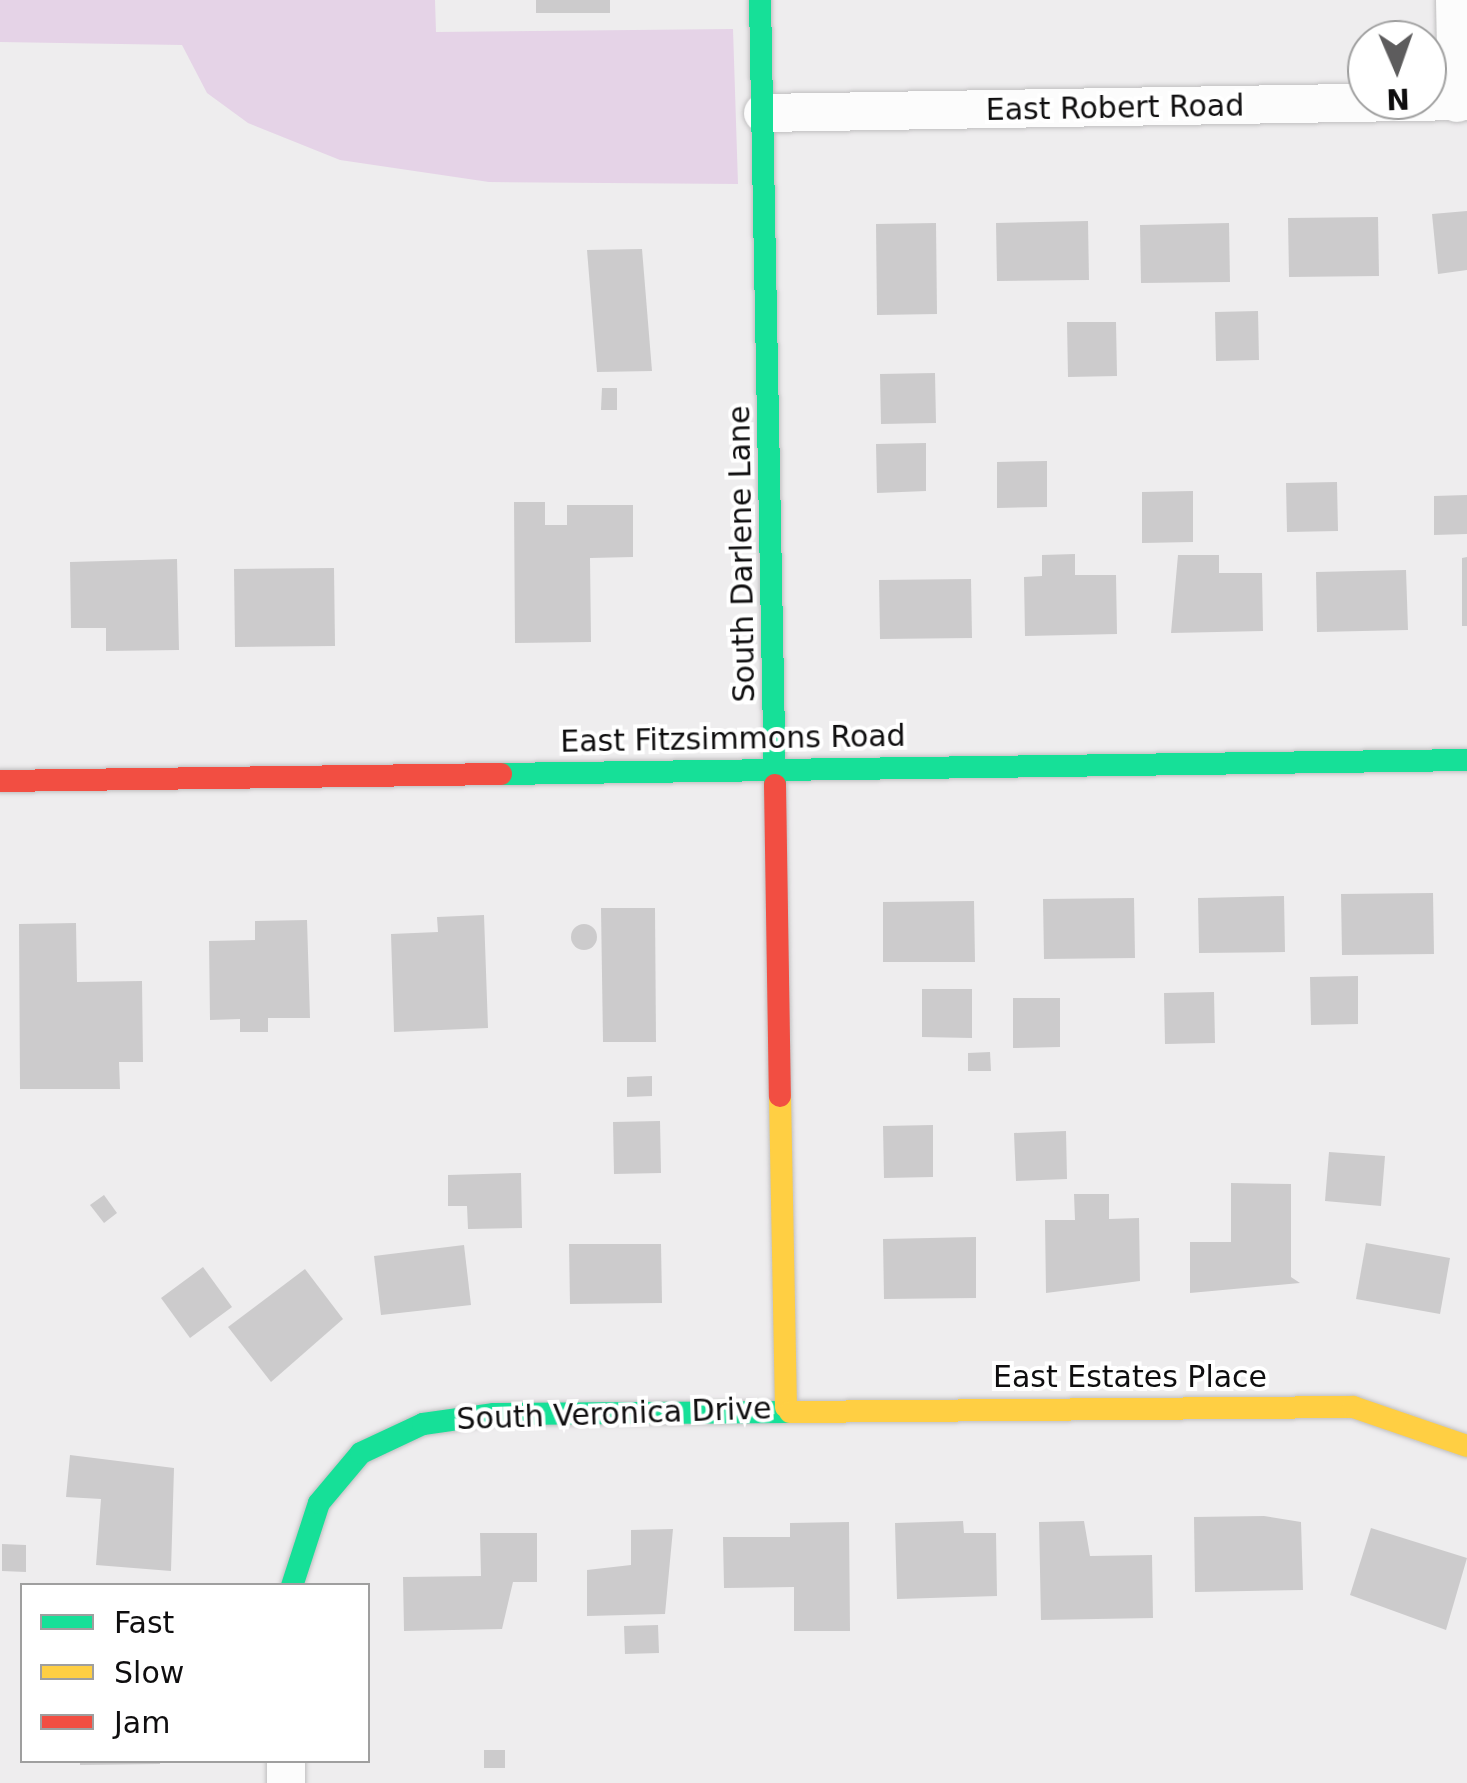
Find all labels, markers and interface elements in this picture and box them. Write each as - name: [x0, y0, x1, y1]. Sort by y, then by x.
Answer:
- north arrow: [1347, 20, 1447, 120]
- text: N: [1386, 82, 1410, 115]
- street label: East Robert Road: [985, 88, 1245, 128]
- street label: South Darlene Lane: [721, 405, 763, 703]
- street label: East Fitzsimmons Road: [560, 718, 906, 760]
- street label: East Estates Place: [993, 1359, 1267, 1395]
- street label: South Veronica Drive: [456, 1391, 772, 1437]
- legend: [20, 1583, 370, 1763]
- text: Fast: [114, 1605, 174, 1640]
- text: Slow: [114, 1655, 184, 1690]
- text: Jam: [114, 1705, 170, 1740]

